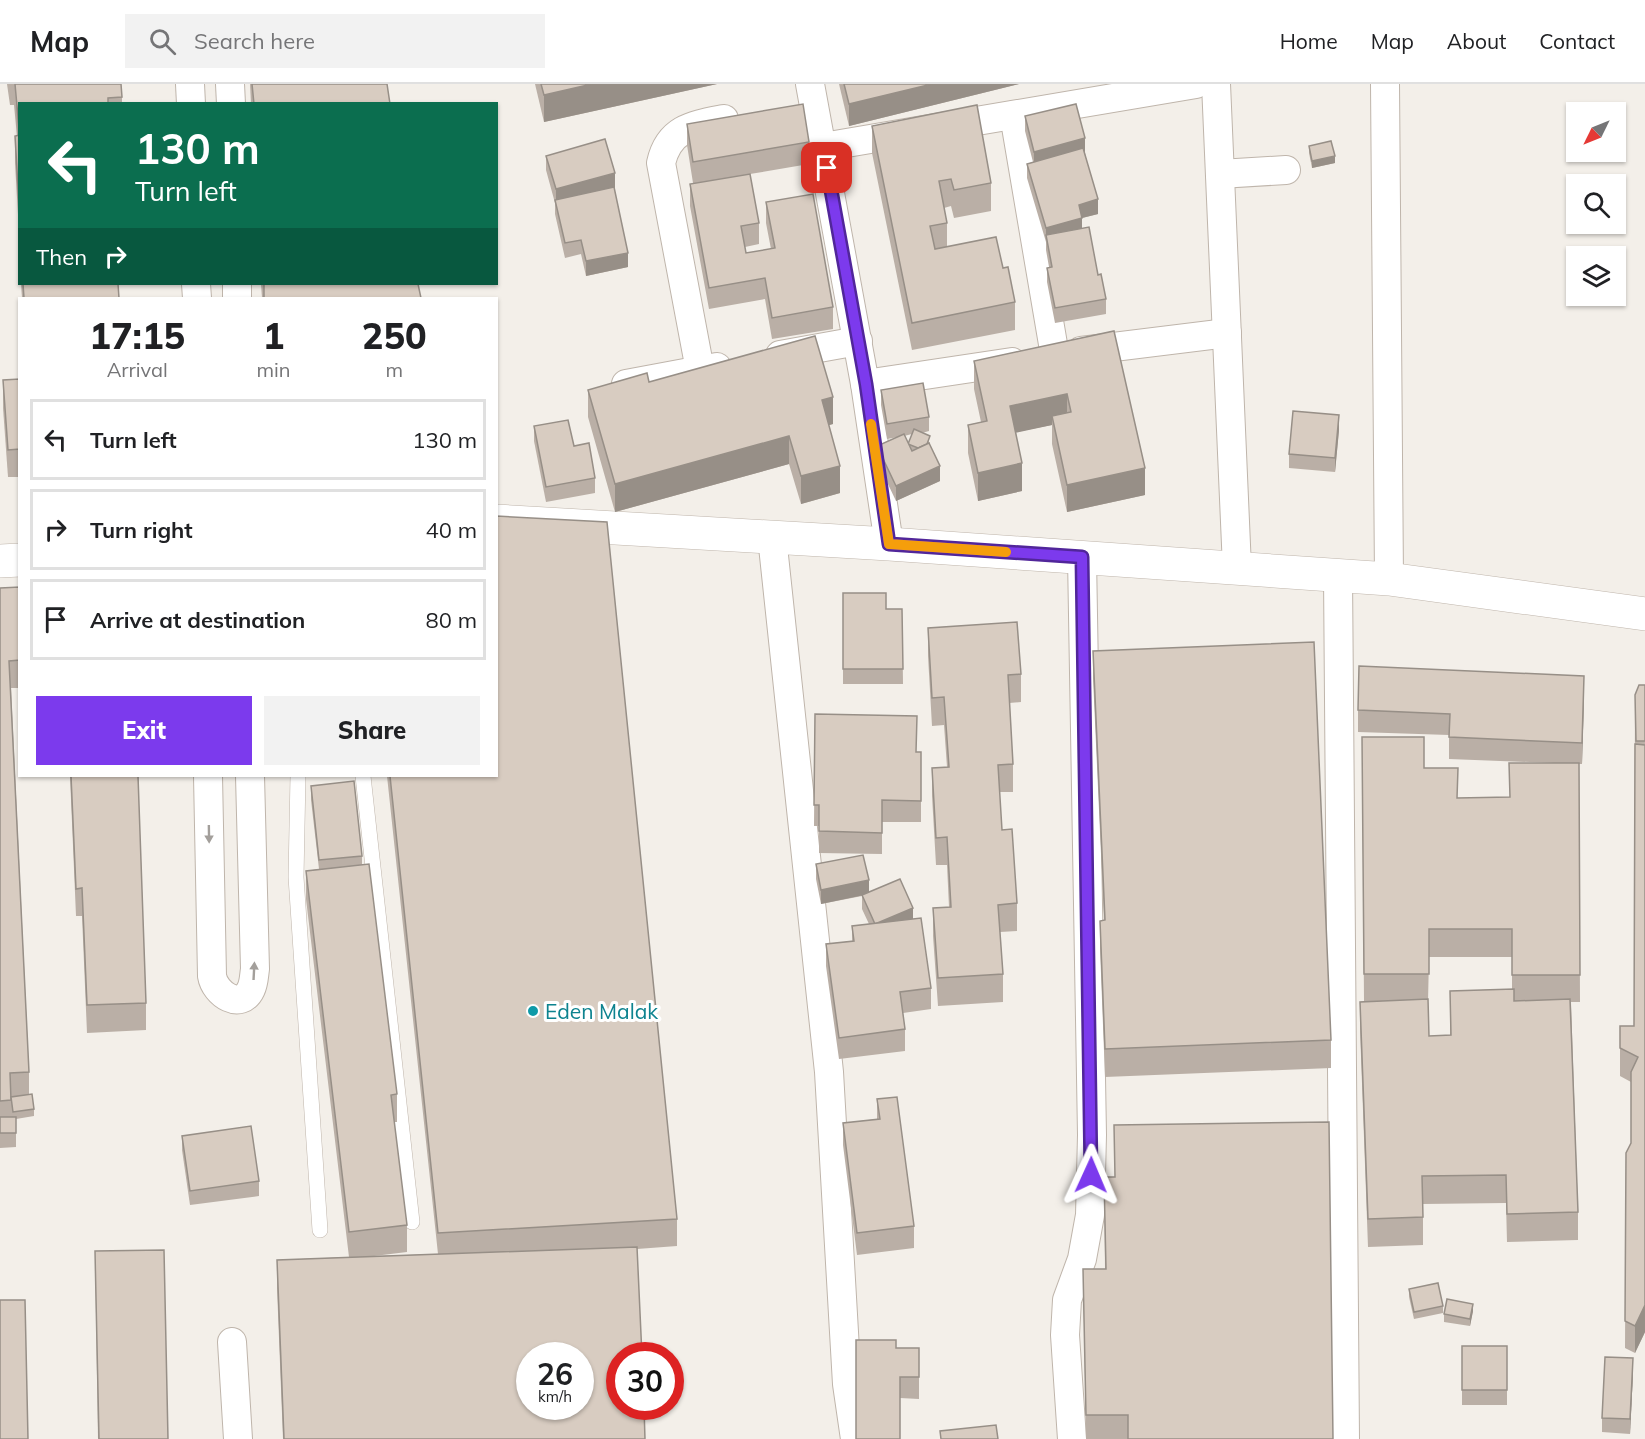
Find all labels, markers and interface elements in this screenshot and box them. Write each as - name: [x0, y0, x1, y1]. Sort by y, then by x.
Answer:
- search box: [125, 14, 545, 68]
- text: Map: [30, 24, 89, 59]
- icon: search: [146, 25, 179, 58]
- text: Search here: [194, 27, 315, 55]
- text: Home: [1280, 28, 1338, 54]
- text: Map: [1371, 28, 1414, 54]
- text: About: [1447, 28, 1506, 54]
- text: Contact: [1539, 28, 1615, 54]
- north arrow: [1566, 102, 1626, 162]
- map controls: [1566, 102, 1626, 306]
- text: 130 m: [135, 122, 260, 175]
- icon: left: [36, 126, 114, 204]
- pin: [801, 142, 852, 193]
- icon: arrive: [810, 151, 843, 184]
- text: Turn left: [135, 174, 237, 208]
- button: search: [1566, 174, 1626, 234]
- icon: right: [99, 240, 132, 273]
- text: Then: [36, 243, 87, 271]
- button: layers: [1566, 246, 1626, 306]
- text: 17:15: [89, 313, 185, 358]
- text: 1: [263, 313, 284, 358]
- text: 250: [362, 313, 427, 358]
- text: Arrival: [107, 357, 168, 382]
- text: min: [256, 357, 291, 382]
- text: m: [385, 357, 403, 382]
- icon: left: [39, 423, 72, 456]
- text: Turn left: [90, 426, 177, 454]
- text: 130 m: [412, 426, 477, 454]
- icon: right: [39, 513, 72, 546]
- text: Turn right: [90, 516, 193, 544]
- text: 40 m: [426, 516, 477, 544]
- icon: arrive: [39, 603, 72, 636]
- text: Arrive at destination: [90, 606, 305, 634]
- text: 80 m: [426, 606, 477, 634]
- button: Exit: [36, 696, 252, 765]
- button: Share: [264, 696, 480, 765]
- one-way arrow: [204, 824, 214, 843]
- one-way arrow: [249, 962, 258, 981]
- place label: Eden Malak: [545, 998, 658, 1024]
- marker: Eden Malak: [526, 1004, 540, 1018]
- position arrow: [1059, 1143, 1123, 1207]
- speed limit sign: 30: [606, 1342, 684, 1420]
- text: 26: [537, 1355, 573, 1393]
- text: km/h: [538, 1387, 572, 1406]

